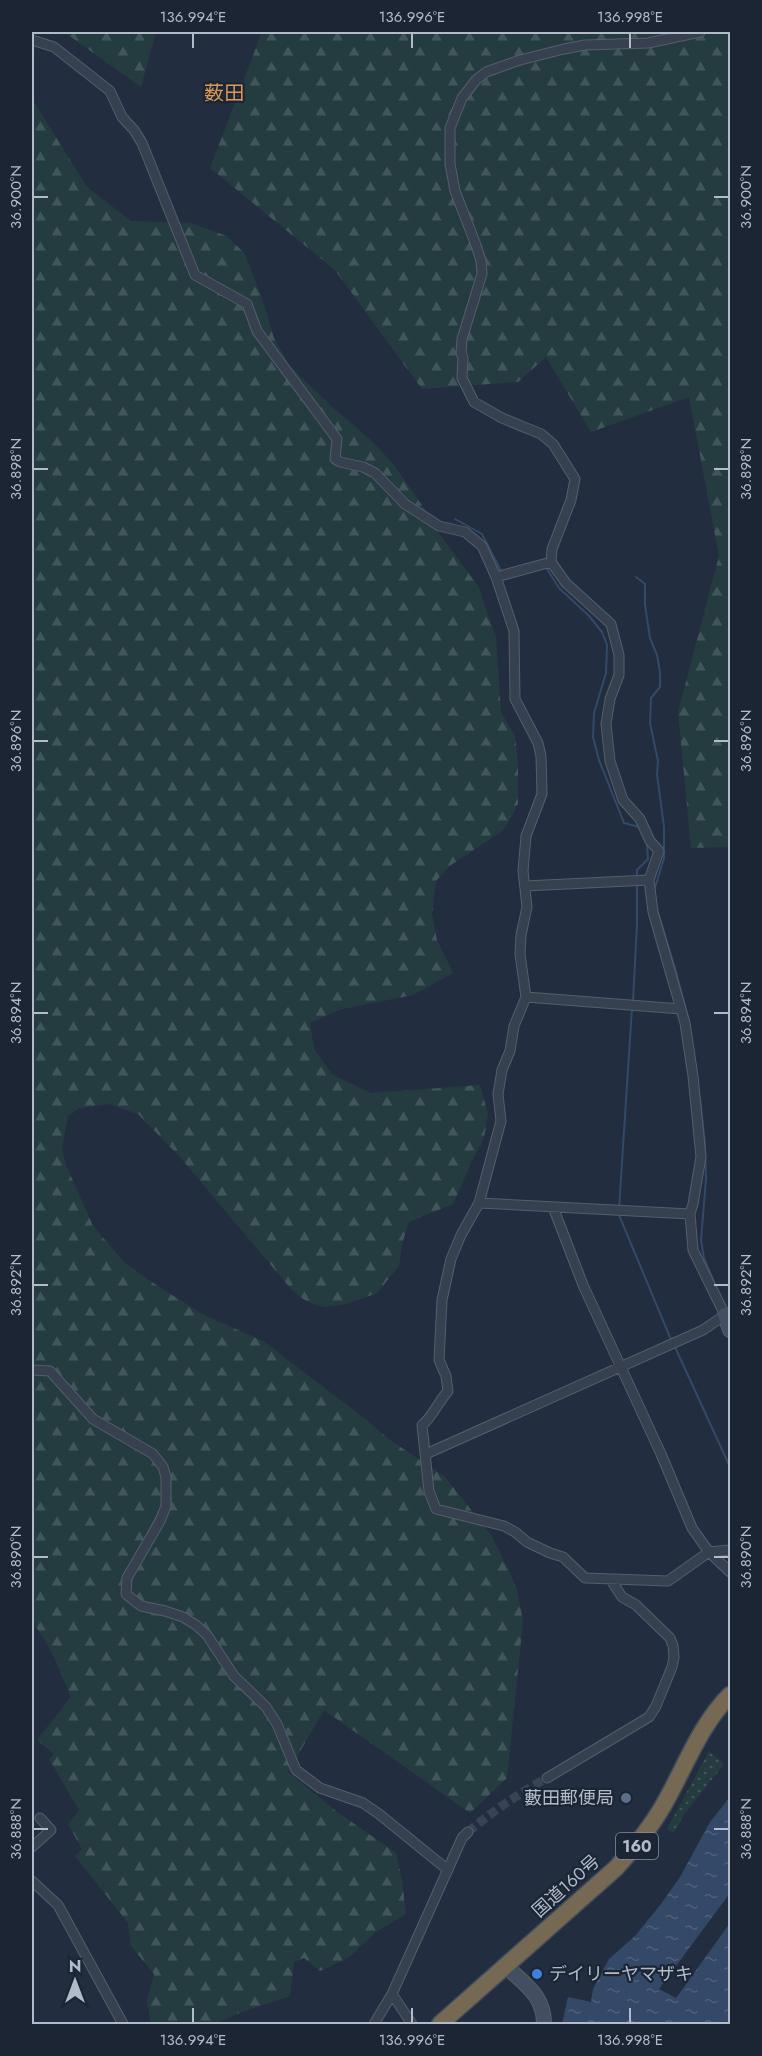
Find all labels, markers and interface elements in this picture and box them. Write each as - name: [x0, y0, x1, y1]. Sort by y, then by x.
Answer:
- text: 136.994°E: [160, 6, 226, 28]
- text: 136.996°E: [379, 6, 445, 28]
- text: 136.998°E: [597, 6, 663, 28]
- district label: 薮田: [204, 79, 244, 108]
- text: 36.900°N: [5, 165, 27, 229]
- text: 36.900°N: [735, 165, 757, 229]
- text: 36.898°N: [5, 438, 27, 500]
- text: 36.898°N: [735, 438, 757, 500]
- text: 36.896°N: [5, 710, 27, 772]
- text: 36.896°N: [735, 710, 757, 772]
- text: 36.894°N: [5, 982, 27, 1044]
- text: 36.894°N: [735, 982, 757, 1044]
- text: 36.892°N: [5, 1254, 27, 1316]
- text: 36.892°N: [735, 1254, 757, 1316]
- text: 36.890°N: [5, 1526, 27, 1588]
- text: 36.890°N: [735, 1526, 757, 1588]
- place label: 藪田郵便局: [524, 1785, 614, 1811]
- marker: 藪田郵便局: [619, 1791, 633, 1805]
- text: 36.888°N: [5, 1798, 27, 1860]
- text: 36.888°N: [735, 1798, 757, 1860]
- road number: 160: [616, 1833, 658, 1859]
- street label: 国道160号: [526, 1848, 606, 1924]
- north arrow: [45, 1951, 105, 2011]
- text: N: [69, 1955, 81, 1978]
- place label: デイリーヤマザキ: [549, 1961, 693, 1987]
- marker: デイリーヤマザキ: [530, 1967, 544, 1981]
- text: 136.994°E: [160, 2029, 226, 2051]
- text: 136.996°E: [379, 2029, 445, 2051]
- text: 136.998°E: [597, 2029, 663, 2051]

